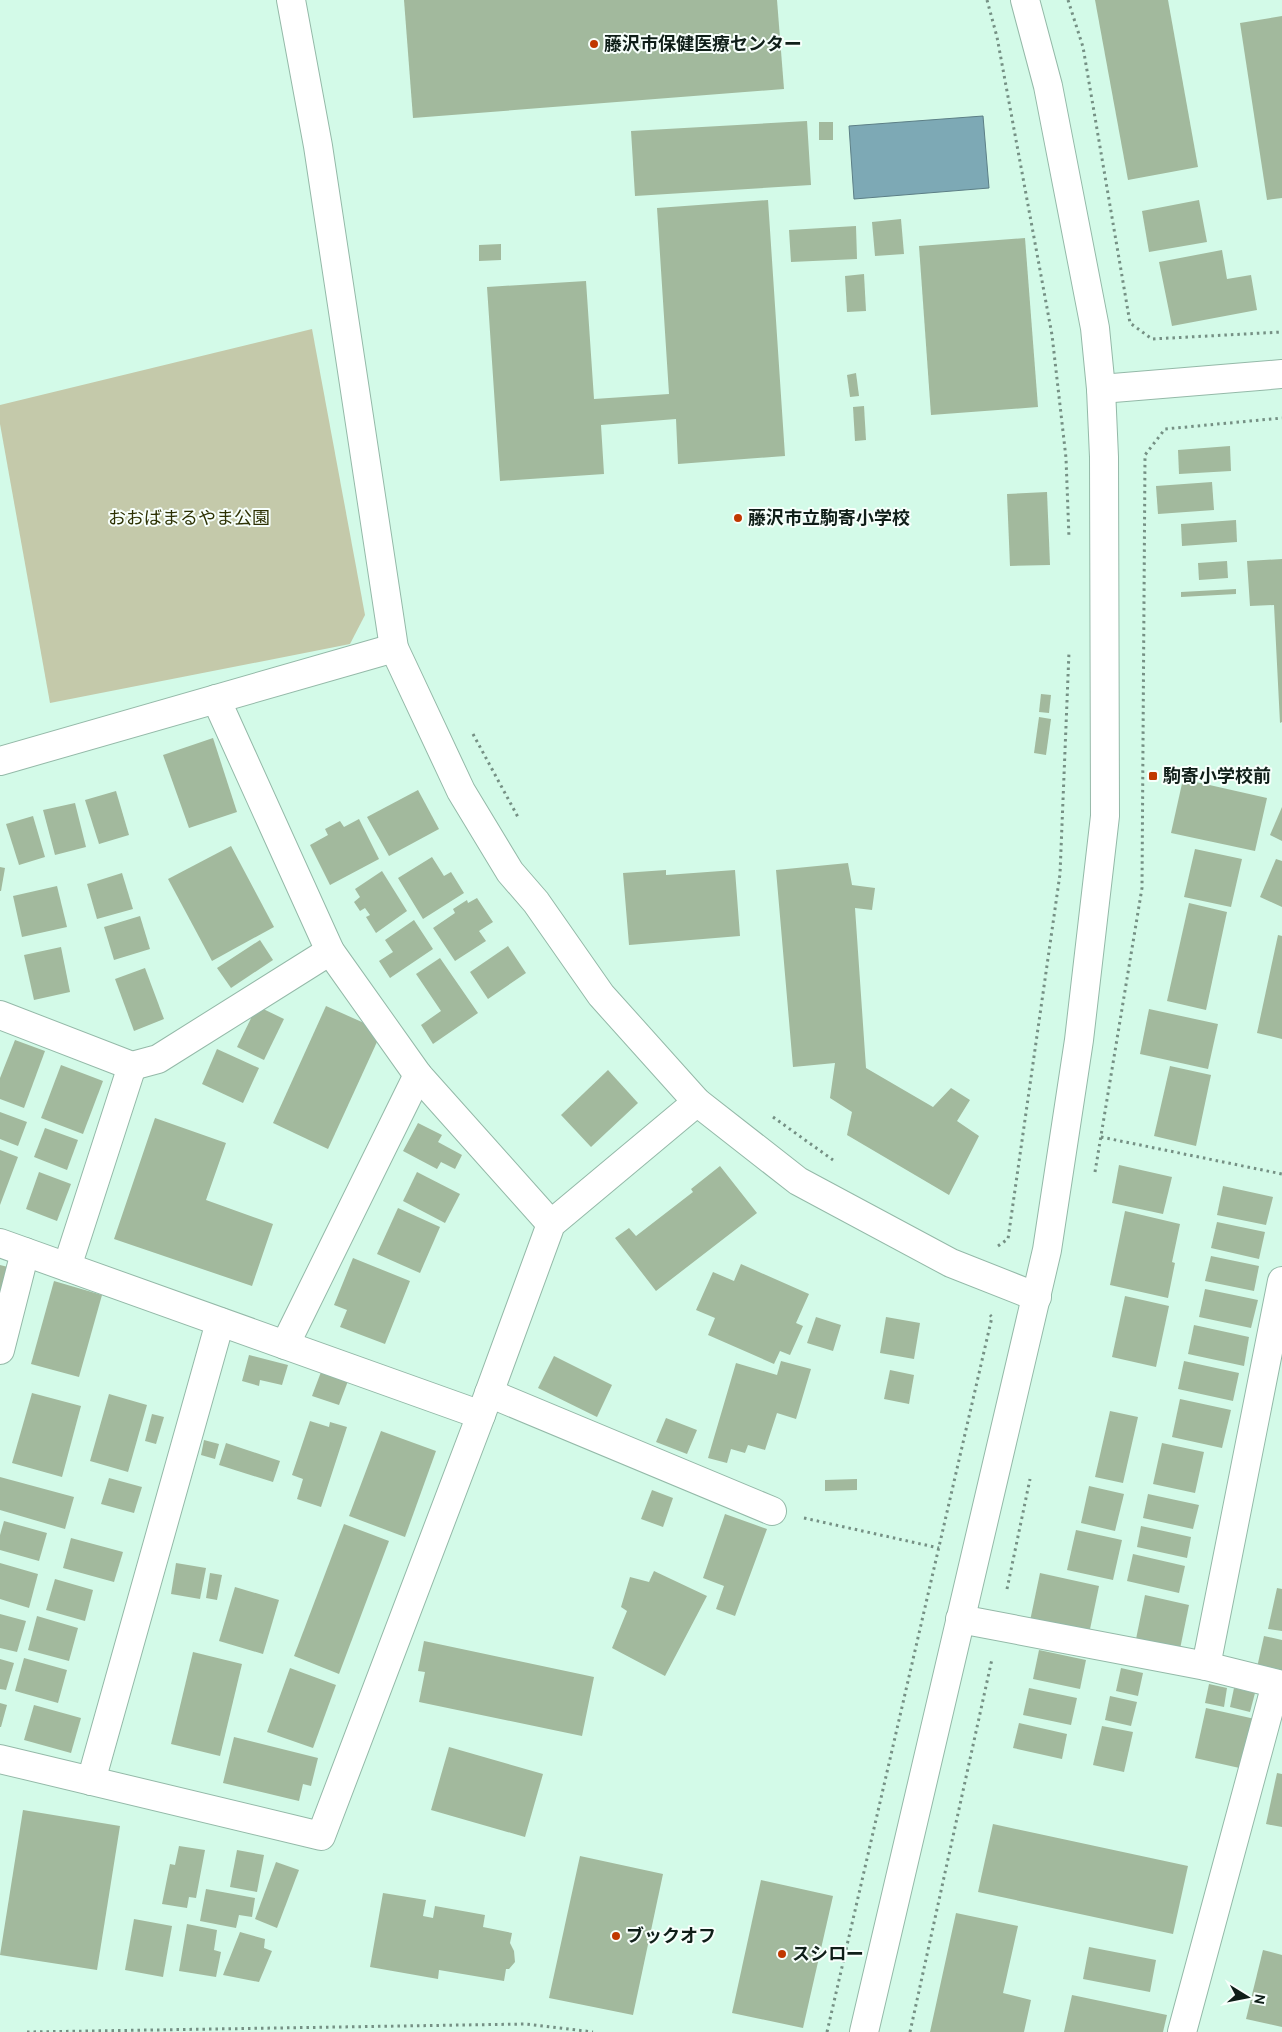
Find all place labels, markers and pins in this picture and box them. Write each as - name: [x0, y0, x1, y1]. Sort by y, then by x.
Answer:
- place label: 藤沢市保健医療センター: [604, 33, 802, 55]
- marker: 藤沢市保健医療センター: [588, 38, 600, 50]
- place label: 藤沢市立駒寄小学校: [748, 507, 910, 529]
- marker: 藤沢市立駒寄小学校: [732, 512, 744, 524]
- place label: 駒寄小学校前: [1163, 765, 1271, 787]
- marker: 駒寄小学校前: [1147, 770, 1159, 782]
- place label: ブックオフ: [626, 1925, 716, 1947]
- marker: ブックオフ: [610, 1930, 622, 1942]
- place label: スシロー: [792, 1943, 864, 1965]
- marker: スシロー: [776, 1948, 788, 1960]

